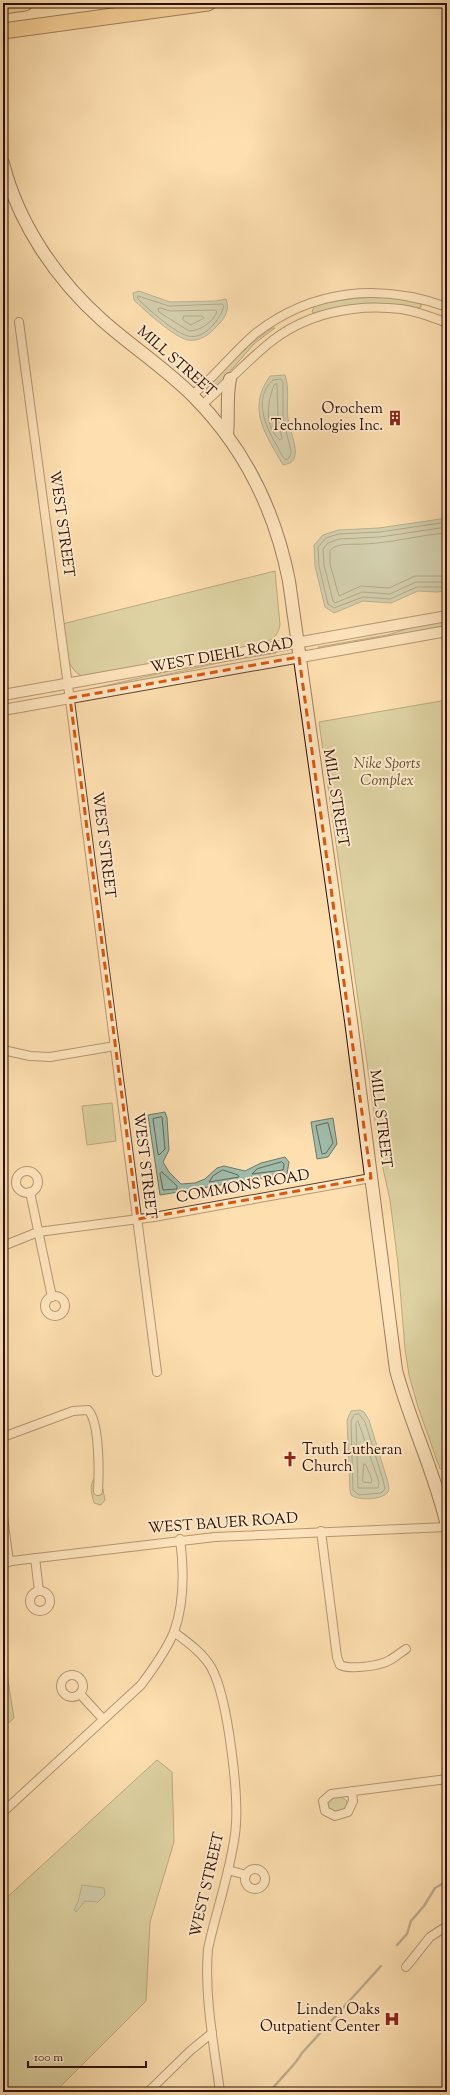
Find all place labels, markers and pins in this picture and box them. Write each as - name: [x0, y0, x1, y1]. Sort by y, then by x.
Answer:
- place label: Orochem Technologies Inc.: [271, 399, 384, 437]
- building icon: Orochem Technologies Inc.: [386, 409, 404, 427]
- place label: Truth Lutheran Church: [302, 1440, 403, 1478]
- church icon: Truth Lutheran Church: [281, 1450, 299, 1468]
- place label: Linden Oaks Outpatient Center: [260, 2000, 380, 2038]
- hospital icon: Linden Oaks Outpatient Center: [383, 2010, 401, 2028]

